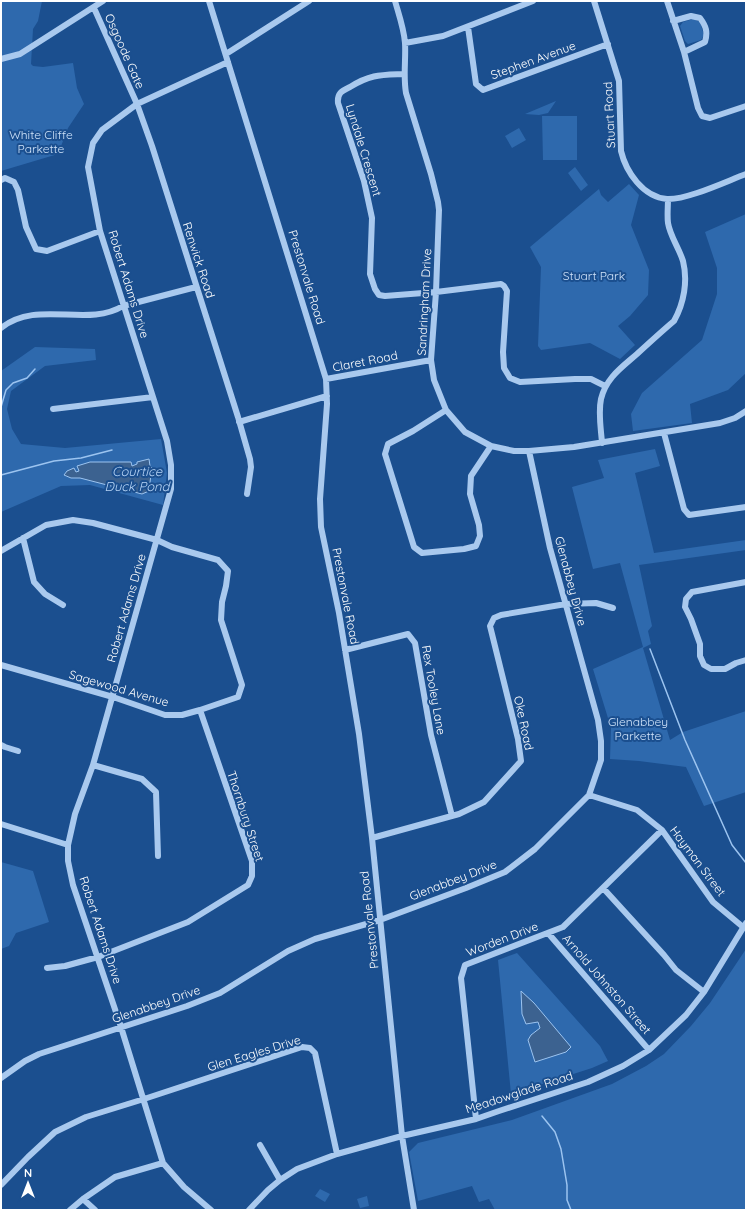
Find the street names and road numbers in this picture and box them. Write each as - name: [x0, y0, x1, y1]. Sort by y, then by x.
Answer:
- street label: Osgoode Gate: [102, 11, 148, 91]
- street label: Stephen Avenue: [488, 38, 578, 82]
- street label: Stuart Road: [600, 81, 618, 149]
- street label: Lyndale Crescent: [343, 102, 385, 198]
- street label: Renwick Road: [180, 220, 218, 300]
- street label: Robert Adams Drive: [105, 228, 153, 340]
- street label: Prestonvale Road: [285, 228, 329, 326]
- street label: Sandringham Drive: [414, 248, 434, 356]
- street label: Claret Road: [331, 347, 399, 375]
- street label: Glenabbey Drive: [552, 535, 590, 628]
- street label: Prestonvale Road: [329, 546, 363, 646]
- street label: Robert Adams Drive: [103, 552, 149, 664]
- street label: Rex Tooley Lane: [419, 644, 449, 736]
- street label: Sagewood Avenue: [67, 667, 171, 709]
- street label: Oke Road: [511, 694, 537, 752]
- street label: Thornbury Street: [224, 769, 268, 863]
- street label: Hayman Street: [667, 823, 729, 899]
- street label: Glenabbey Drive: [407, 856, 499, 904]
- street label: Prestonvale Road: [356, 870, 382, 970]
- street label: Robert Adams Drive: [77, 874, 126, 986]
- street label: Worden Drive: [464, 918, 540, 960]
- street label: Arnold Johnston Street: [560, 931, 654, 1037]
- street label: Glenabbey Drive: [110, 982, 202, 1026]
- street label: Glen Eagles Drive: [206, 1032, 303, 1074]
- street label: Meadowglade Road: [463, 1068, 575, 1116]

